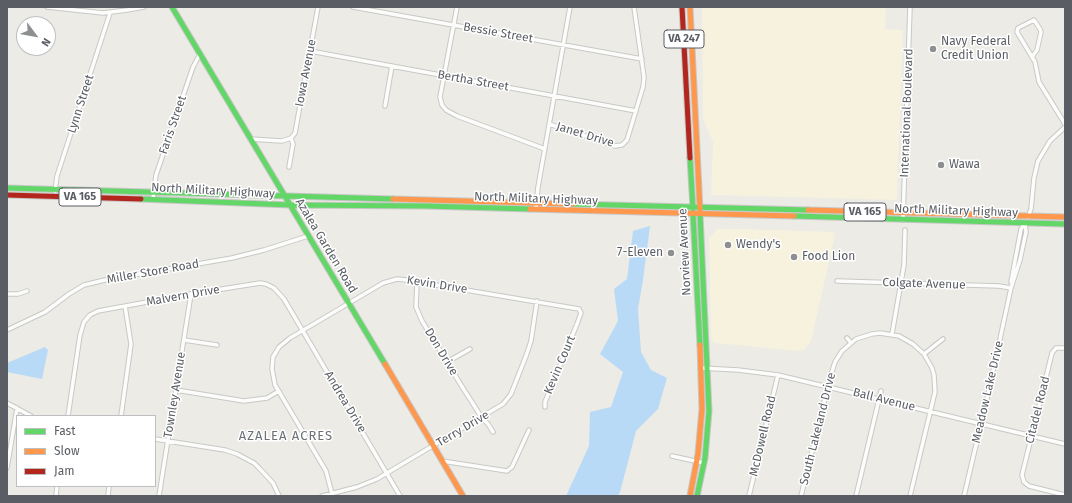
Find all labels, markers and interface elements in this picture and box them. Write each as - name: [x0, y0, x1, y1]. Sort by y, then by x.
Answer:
- north arrow: [16, 16, 56, 56]
- street label: Bessie Street: [462, 20, 534, 46]
- road number: VA 247: [664, 30, 704, 48]
- place label: Navy Federal Credit Union: [941, 35, 1010, 63]
- text: N: [38, 36, 53, 49]
- street label: Iowa Avenue: [292, 38, 320, 108]
- marker: Navy Federal Credit Union: [928, 44, 938, 54]
- street label: International Boulevard: [898, 48, 916, 178]
- street label: Bertha Street: [436, 68, 510, 94]
- street label: Lynn Street: [65, 73, 97, 135]
- street label: Faris Street: [156, 94, 190, 156]
- street label: Janet Drive: [554, 119, 616, 151]
- place label: Wawa: [949, 158, 980, 172]
- marker: Wawa: [936, 160, 946, 170]
- street label: North Military Highway: [151, 181, 275, 201]
- road number: VA 165: [59, 188, 101, 206]
- street label: North Military Highway: [474, 190, 598, 208]
- street label: Azalea Garden Road: [292, 196, 360, 296]
- street label: North Military Highway: [894, 202, 1018, 220]
- road number: VA 165: [844, 203, 886, 221]
- street label: Norview Avenue: [676, 208, 694, 296]
- place label: Wendy's: [736, 238, 781, 252]
- marker: Wendy's: [723, 240, 733, 250]
- place label: 7-Eleven: [617, 246, 663, 260]
- marker: 7-Eleven: [666, 248, 676, 258]
- place label: Food Lion: [802, 250, 855, 264]
- marker: Food Lion: [789, 252, 799, 262]
- street label: Miller Store Road: [106, 257, 200, 287]
- street label: Kevin Drive: [406, 273, 468, 297]
- street label: Colgate Avenue: [882, 275, 966, 293]
- street label: Malvern Drive: [145, 282, 221, 310]
- street label: Don Drive: [421, 326, 461, 378]
- street label: Kevin Court: [541, 334, 579, 396]
- street label: Meadow Lake Drive: [969, 339, 1007, 445]
- street label: Townley Avenue: [161, 351, 189, 439]
- street label: Andrea Drive: [321, 368, 369, 436]
- street label: South Lakeland Drive: [797, 371, 839, 487]
- street label: Citadel Road: [1023, 375, 1053, 445]
- street label: Ball Avenue: [851, 385, 917, 415]
- street label: McDowell Road: [747, 394, 779, 478]
- street label: Terry Drive: [434, 408, 492, 450]
- legend: [16, 415, 156, 487]
- text: Fast: [54, 424, 76, 438]
- district label: AZALEA ACRES: [239, 428, 333, 444]
- text: Slow: [54, 444, 80, 458]
- text: Jam: [54, 464, 74, 478]

